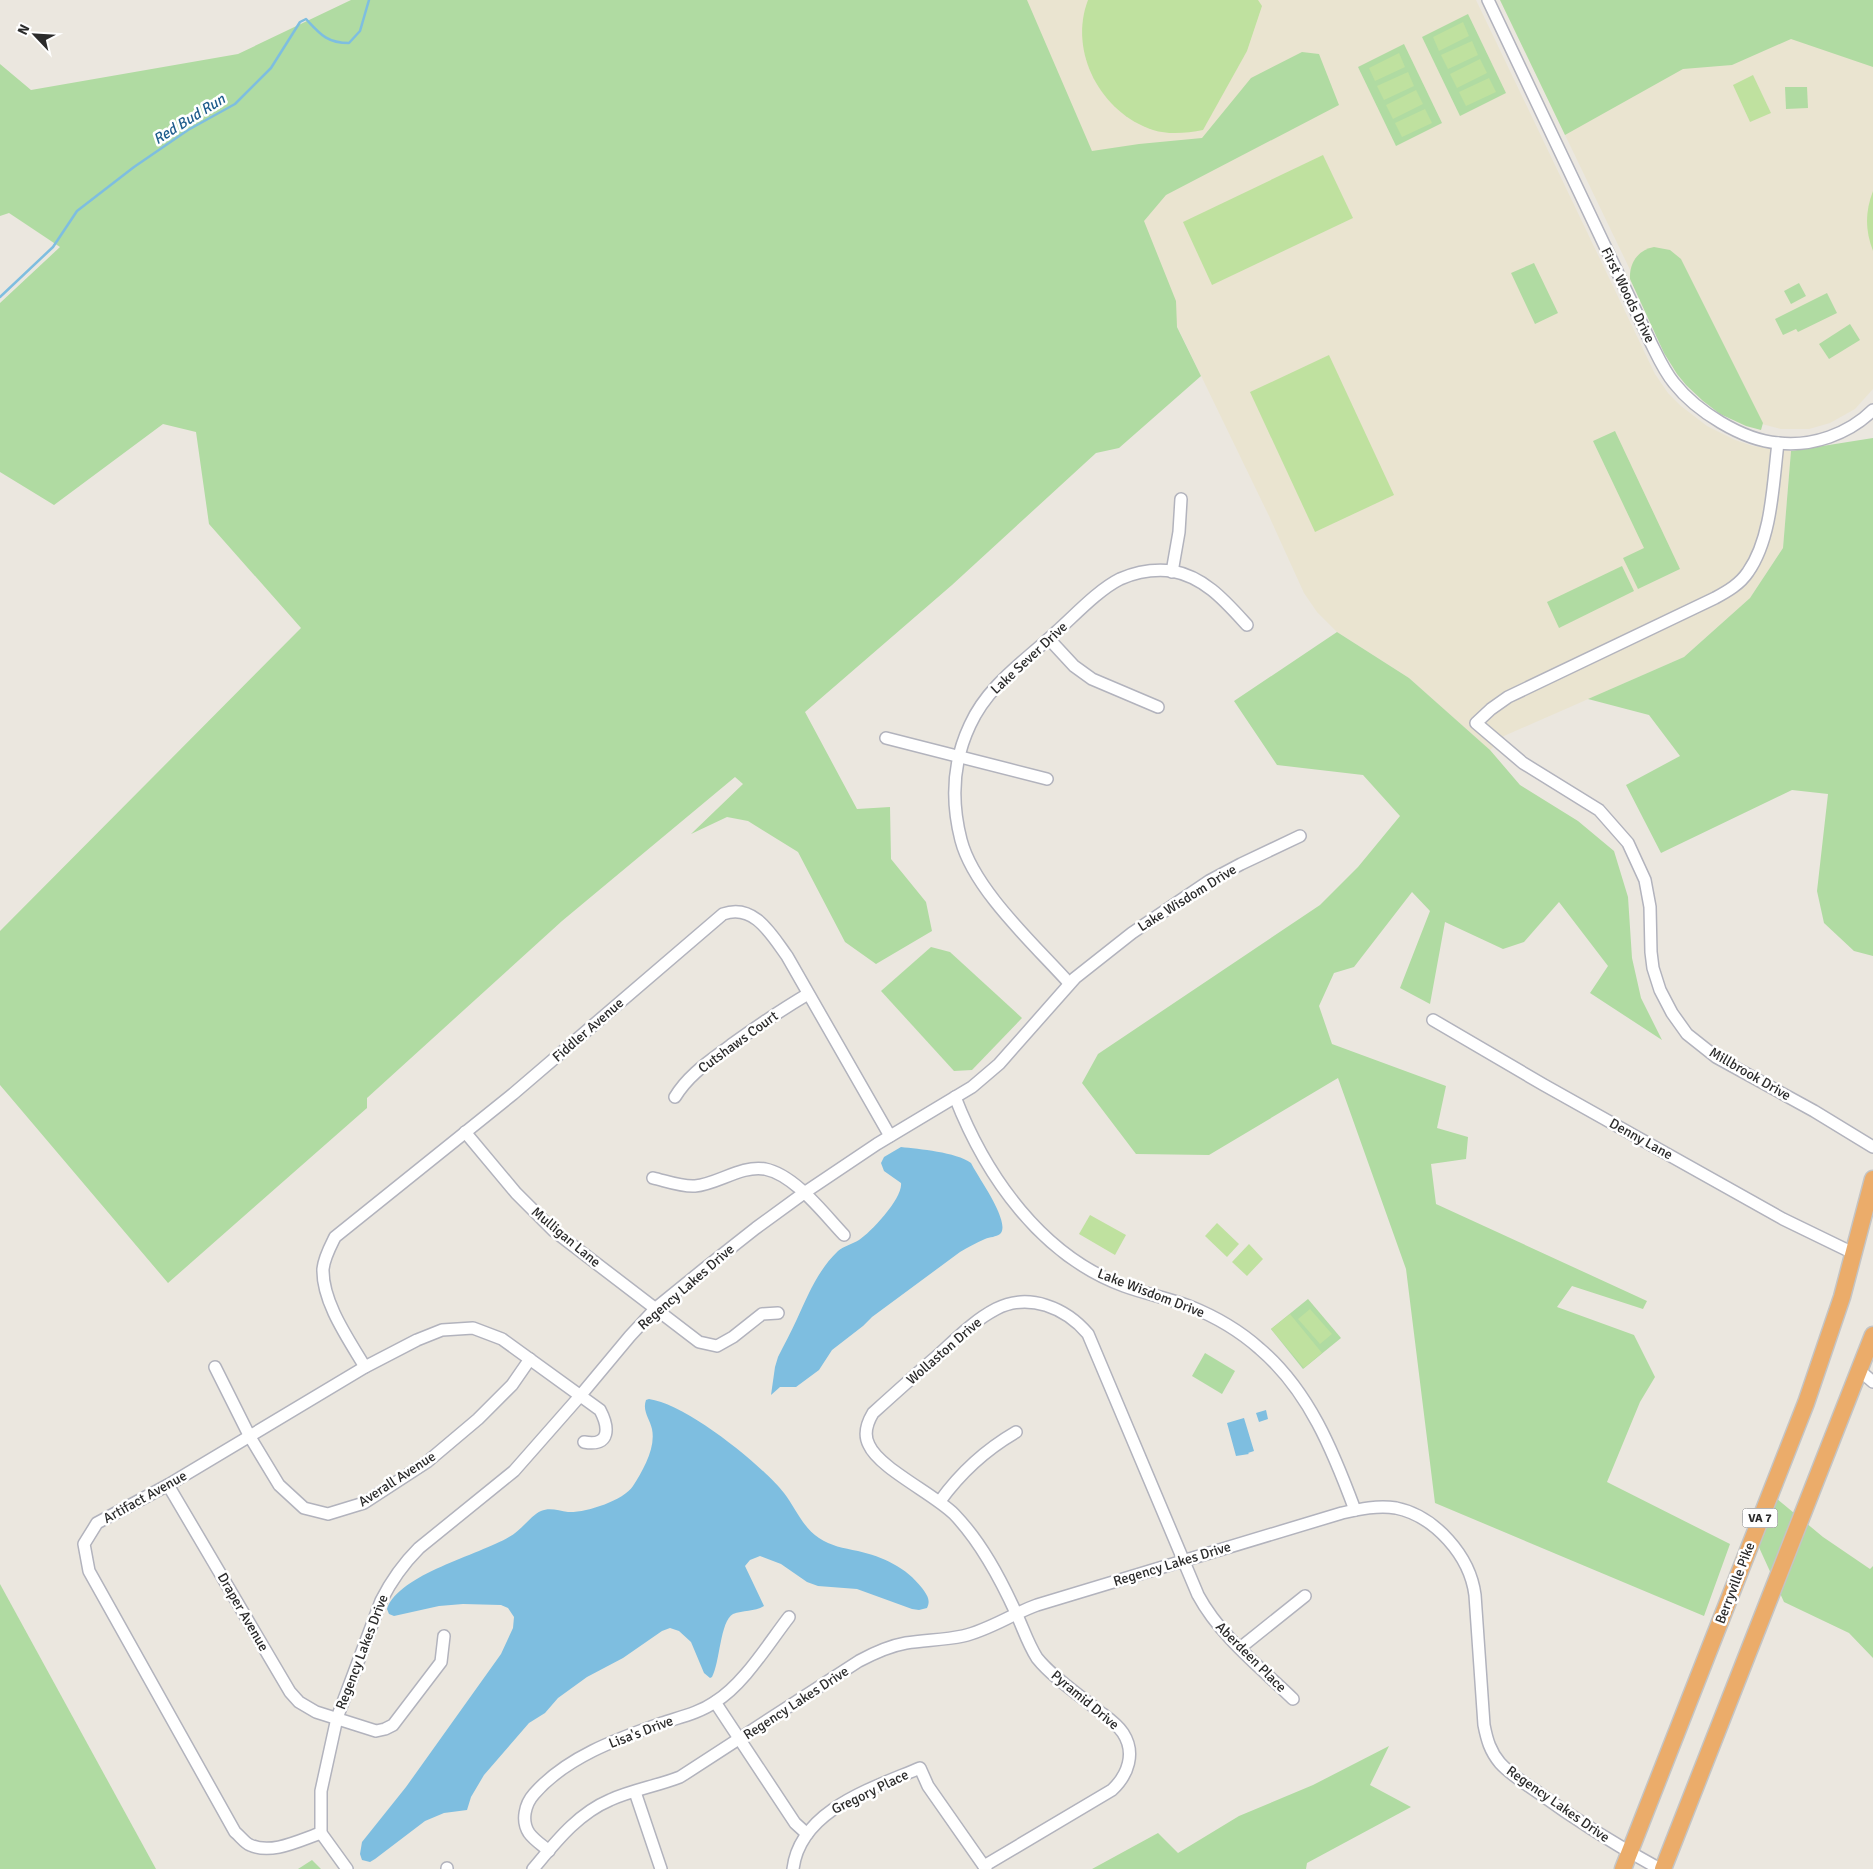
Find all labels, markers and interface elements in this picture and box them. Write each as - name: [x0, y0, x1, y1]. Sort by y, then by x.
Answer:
- north arrow: [10, 10, 60, 60]
- text: N: [14, 22, 33, 38]
- water label: Red Bud Run: [150, 89, 229, 148]
- street label: First Woods Drive: [1598, 244, 1658, 346]
- street label: Lake Sever Drive: [987, 618, 1071, 698]
- street label: Lake Wisdom Drive: [1135, 861, 1239, 935]
- street label: Fiddler Avenue: [549, 994, 627, 1066]
- street label: Cutshaws Court: [695, 1007, 781, 1077]
- street label: Millbrook Drive: [1706, 1044, 1794, 1104]
- street label: Denny Lane: [1606, 1115, 1676, 1163]
- street label: Mulligan Lane: [528, 1203, 604, 1271]
- street label: Regency Lakes Drive: [634, 1241, 738, 1333]
- street label: Lake Wisdom Drive: [1095, 1265, 1207, 1321]
- street label: Wollaston Drive: [903, 1314, 985, 1388]
- street label: Averall Avenue: [355, 1448, 439, 1510]
- street label: Artifact Avenue: [100, 1467, 190, 1527]
- road number: VA 7: [1742, 1509, 1778, 1528]
- street label: Regency Lakes Drive: [1111, 1538, 1233, 1590]
- street label: Berryville Pike: [1712, 1540, 1758, 1626]
- street label: Draper Avenue: [214, 1570, 272, 1654]
- street label: Regency Lakes Drive: [332, 1592, 392, 1712]
- street label: Aberdeen Place: [1212, 1618, 1290, 1696]
- street label: Regency Lakes Drive: [740, 1663, 852, 1743]
- street label: Pyramid Drive: [1048, 1667, 1122, 1733]
- street label: Lisa's Drive: [606, 1712, 676, 1752]
- street label: Regency Lakes Drive: [1503, 1762, 1613, 1846]
- street label: Gregory Place: [829, 1766, 911, 1818]

